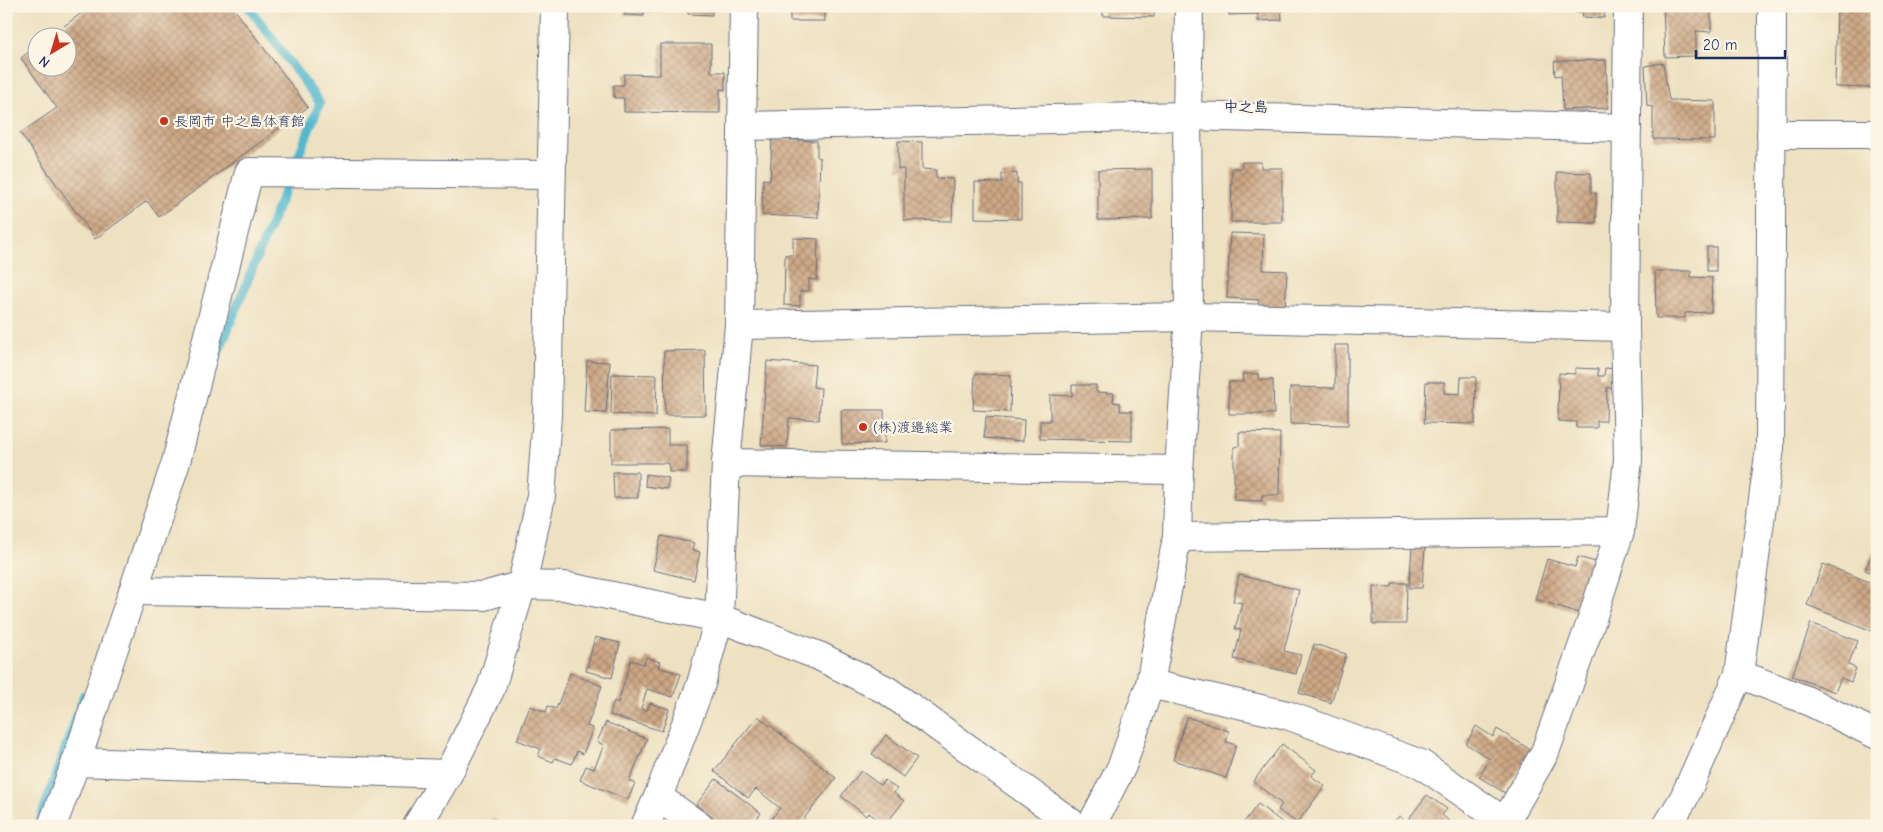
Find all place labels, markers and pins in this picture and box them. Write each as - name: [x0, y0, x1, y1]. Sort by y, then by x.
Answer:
- place label: 長岡市 中之島体育館: [174, 113, 305, 130]
- marker: 長岡市 中之島体育館: [158, 115, 170, 127]
- place label: (株)渡邉総業: [873, 419, 953, 436]
- marker: (株)渡邉総業: [857, 421, 869, 433]

